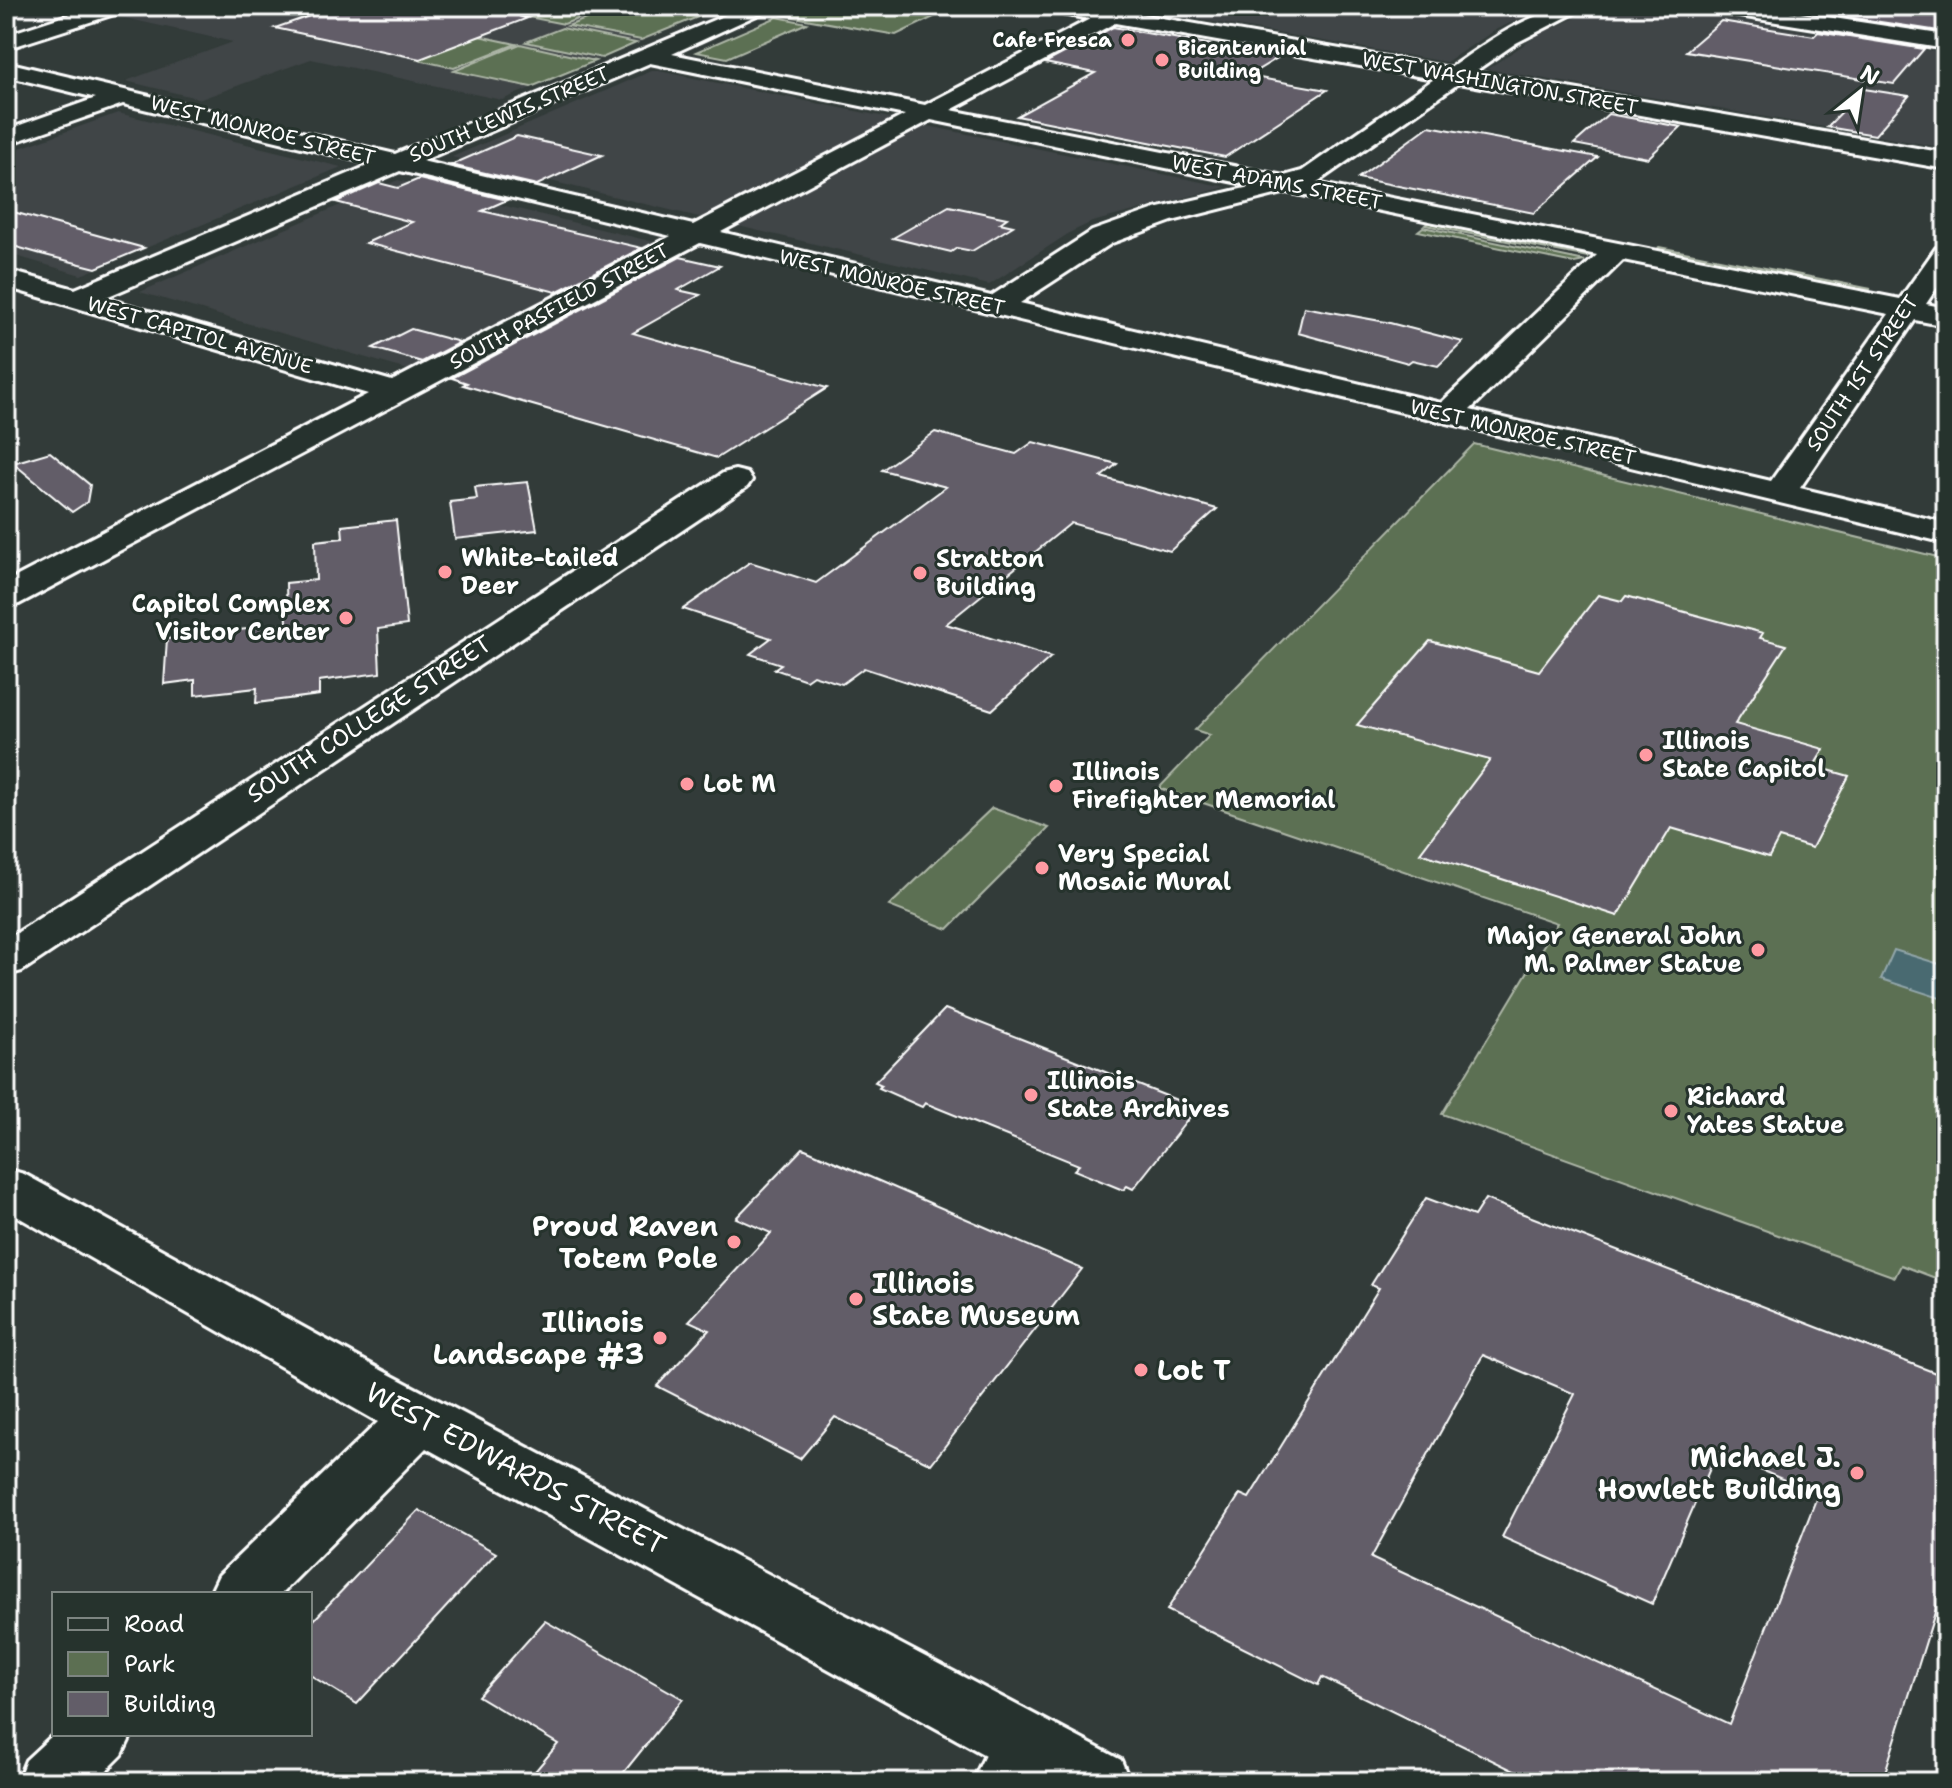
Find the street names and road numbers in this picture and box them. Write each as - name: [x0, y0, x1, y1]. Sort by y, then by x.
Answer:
- street label: WEST WASHINGTON STREET: [1360, 46, 1640, 120]
- street label: SOUTH LEWIS STREET: [405, 60, 613, 168]
- street label: WEST MONROE STREET: [148, 89, 378, 171]
- street label: WEST ADAMS STREET: [1170, 149, 1384, 215]
- street label: SOUTH PASFIELD STREET: [445, 237, 673, 375]
- street label: WEST MONROE STREET: [777, 243, 1007, 321]
- street label: WEST CAPITOL AVENUE: [84, 290, 316, 380]
- street label: SOUTH 1ST STREET: [1800, 290, 1924, 456]
- street label: WEST MONROE STREET: [1408, 393, 1638, 471]
- street label: SOUTH COLLEGE STREET: [241, 628, 498, 810]
- street label: WEST EDWARDS STREET: [359, 1373, 673, 1563]

